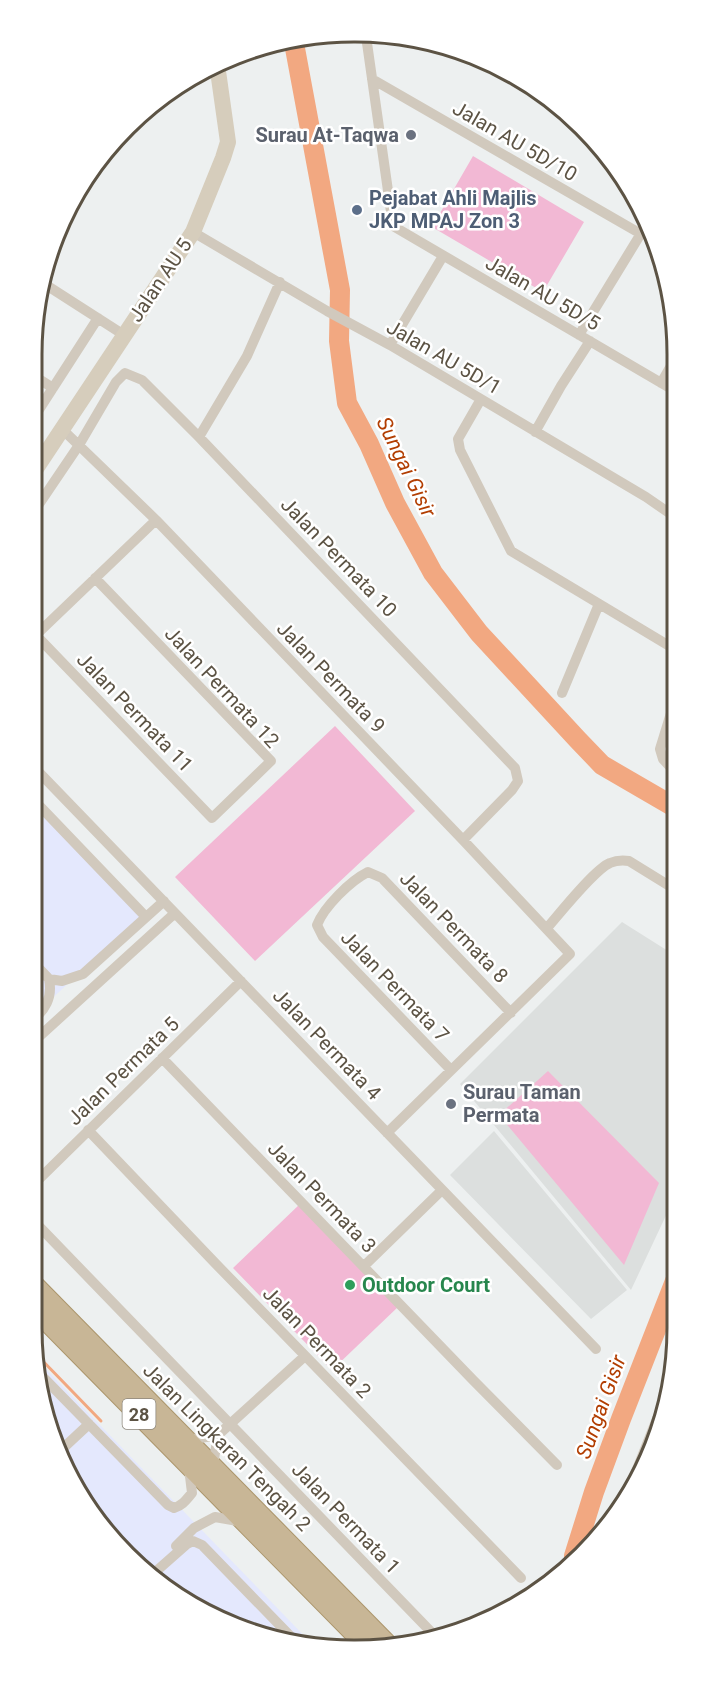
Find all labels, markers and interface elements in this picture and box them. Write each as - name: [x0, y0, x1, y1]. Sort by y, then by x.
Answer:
- street label: Jalan AU 5D/10: [449, 96, 581, 186]
- place label: Surau At-Taqwa: [255, 123, 399, 147]
- marker: Surau At-Taqwa: [404, 128, 418, 142]
- place label: Pejabat Ahli Majlis JKP MPAJ Zon 3: [369, 186, 537, 233]
- marker: Pejabat Ahli Majlis JKP MPAJ Zon 3: [350, 203, 364, 217]
- street label: Jalan AU 5: [123, 234, 197, 326]
- street label: Jalan AU 5D/5: [481, 251, 605, 335]
- street label: Jalan AU 5D/1: [382, 315, 506, 399]
- water label: Sungai Gisir: [371, 413, 441, 522]
- street label: Jalan Permata 10: [276, 492, 402, 622]
- street label: Jalan Permata 9: [272, 616, 390, 738]
- street label: Jalan Permata 12: [160, 621, 284, 753]
- street label: Jalan Permata 11: [72, 647, 198, 777]
- street label: Jalan Permata 8: [395, 866, 513, 988]
- street label: Jalan Permata 7: [336, 925, 454, 1047]
- street label: Jalan Permata 4: [268, 983, 386, 1105]
- street label: Jalan Permata 5: [62, 1012, 184, 1130]
- place label: Surau Taman Permata: [463, 1080, 581, 1127]
- marker: Surau Taman Permata: [444, 1097, 458, 1111]
- street label: Jalan Permata 3: [263, 1136, 381, 1258]
- place label: Outdoor Court: [362, 1273, 490, 1297]
- marker: Outdoor Court: [343, 1278, 357, 1292]
- street label: Jalan Permata 2: [258, 1281, 376, 1403]
- water label: Sungai Gisir: [571, 1351, 631, 1462]
- street label: Jalan Lingkaran Tengah 2: [138, 1358, 316, 1536]
- road number: 28: [122, 1399, 156, 1429]
- street label: Jalan Permata 1: [287, 1457, 405, 1579]

